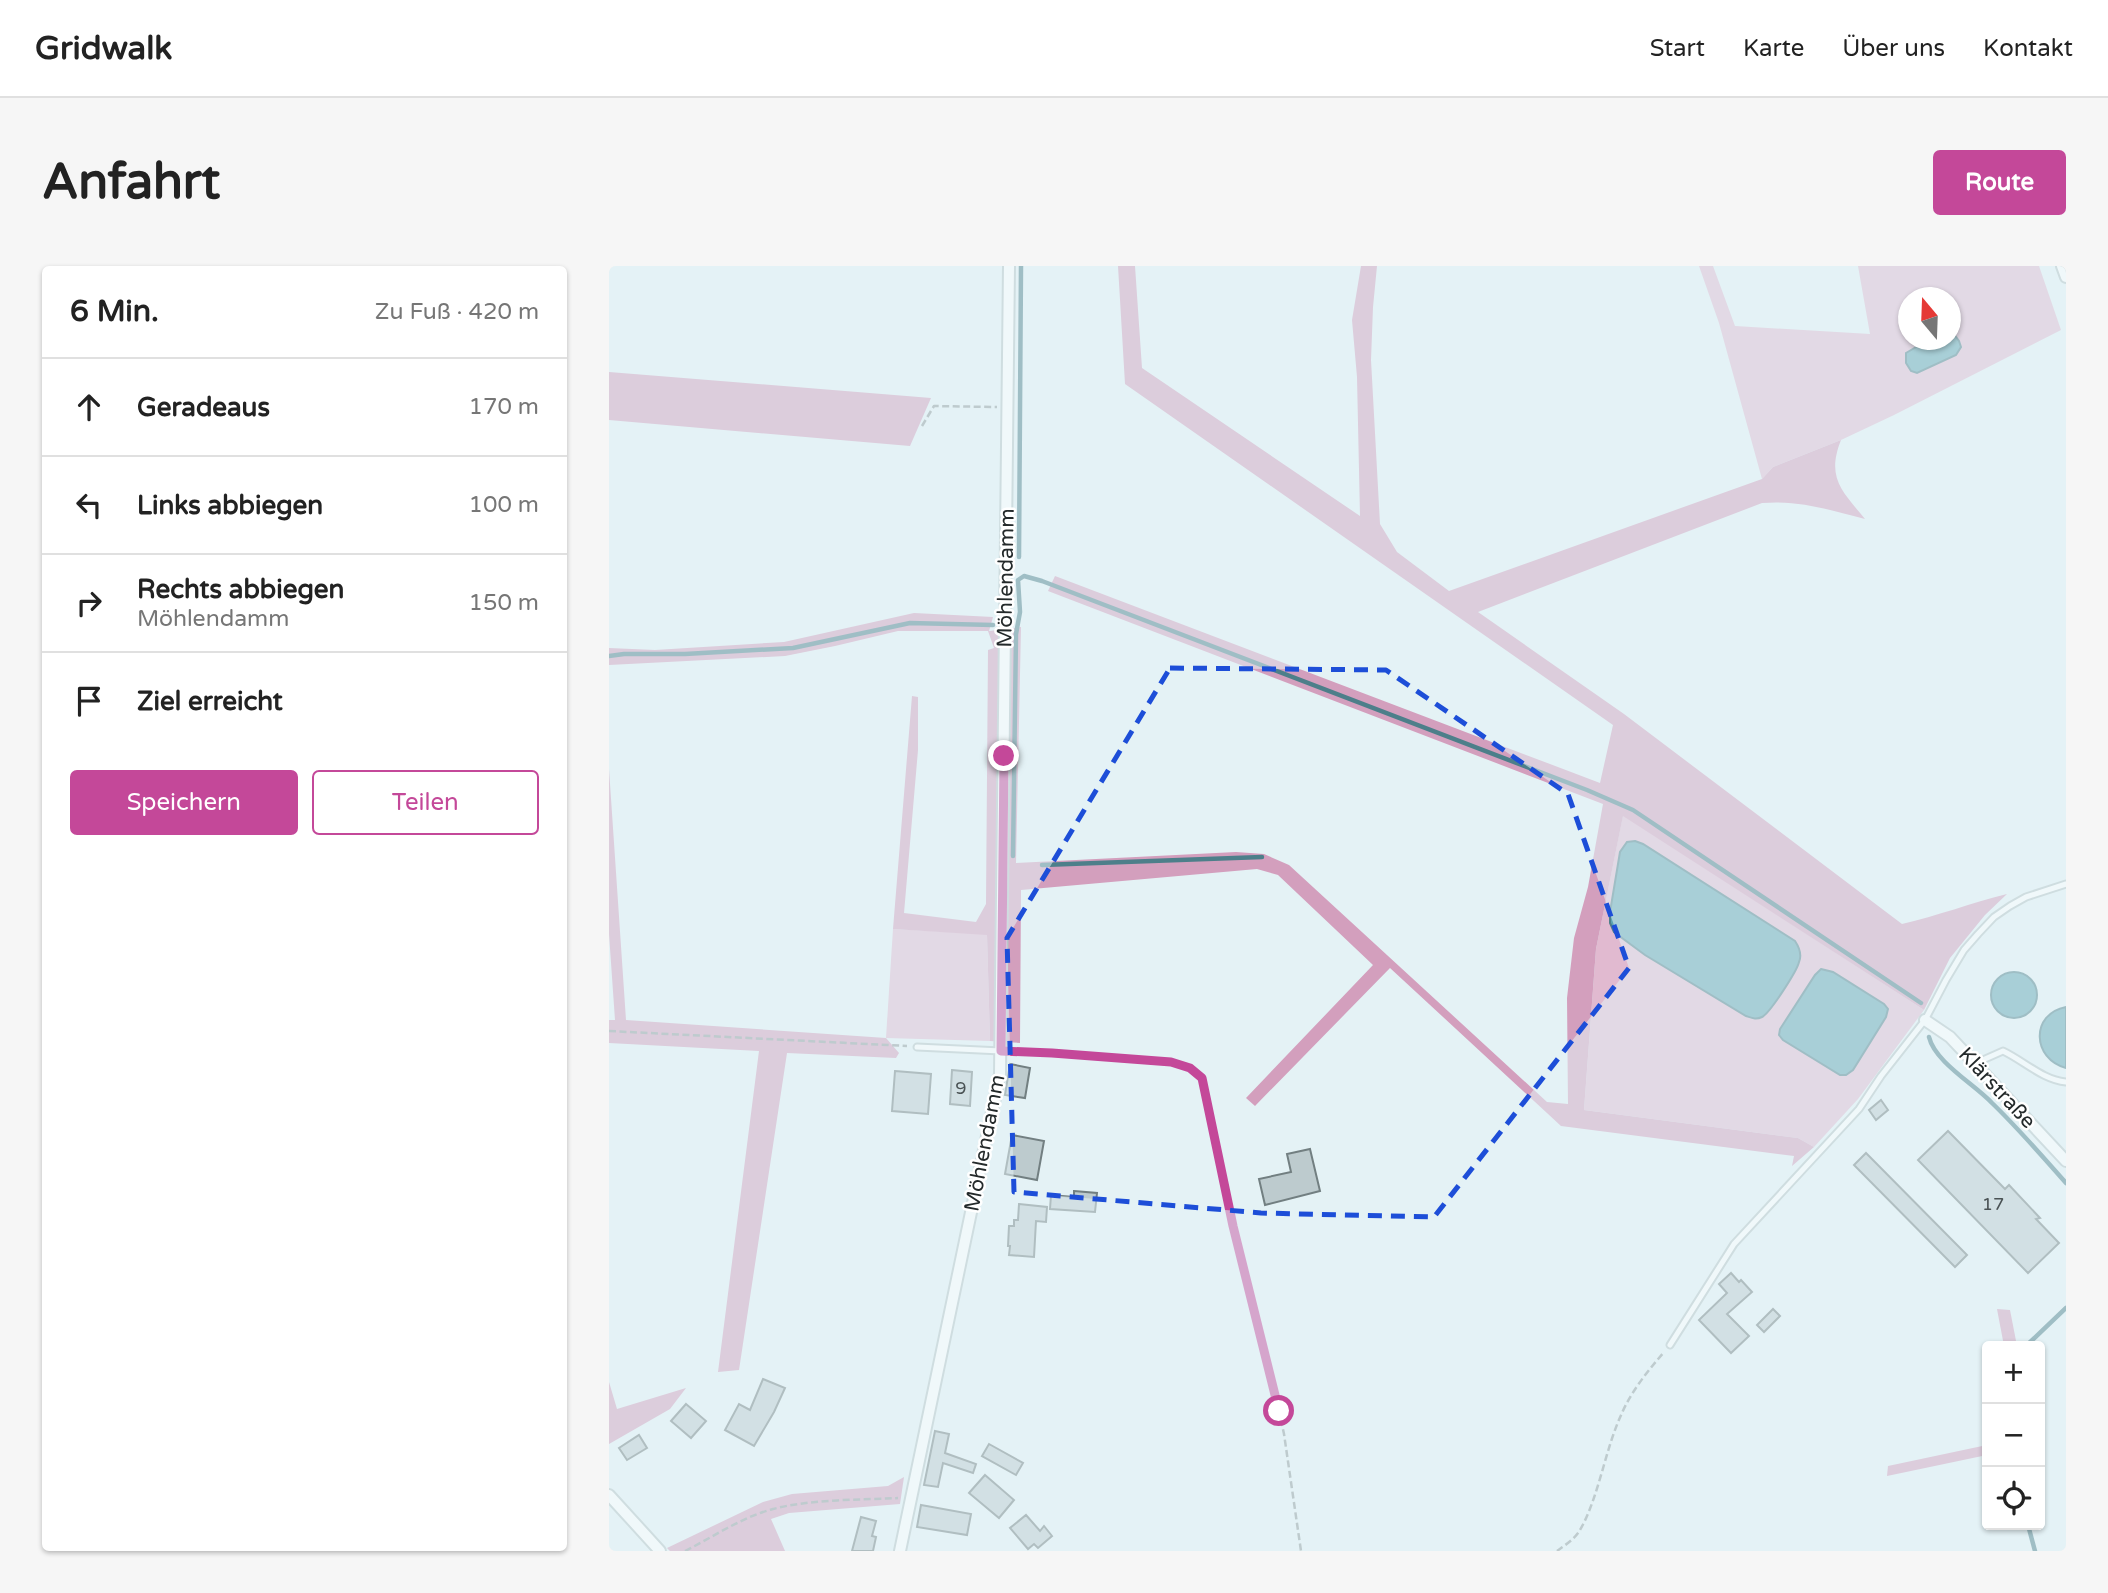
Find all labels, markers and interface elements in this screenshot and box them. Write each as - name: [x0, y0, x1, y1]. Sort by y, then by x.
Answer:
- text: Gridwalk: [35, 29, 172, 68]
- text: Start: [1650, 34, 1705, 63]
- text: Karte: [1743, 34, 1804, 63]
- text: Über uns: [1842, 34, 1945, 63]
- text: Kontakt: [1983, 34, 2073, 63]
- button: Route: [1933, 150, 2066, 215]
- text: Anfahrt: [42, 153, 220, 212]
- north arrow: [1898, 287, 1961, 350]
- text: 6 Min.: [70, 293, 159, 330]
- text: Zu Fuß · 420 m: [375, 298, 539, 326]
- icon: ahead: [70, 388, 108, 426]
- text: Geradeaus: [137, 392, 270, 423]
- text: 170 m: [469, 393, 539, 421]
- icon: left: [70, 486, 108, 524]
- text: Links abbiegen: [137, 490, 323, 521]
- text: 100 m: [469, 491, 539, 519]
- street label: Möhlendamm: [992, 508, 1020, 648]
- text: Rechts abbiegen: [137, 574, 344, 605]
- icon: right: [70, 584, 108, 622]
- text: 150 m: [469, 589, 539, 617]
- text: Möhlendamm: [137, 605, 289, 633]
- icon: arrive: [70, 682, 108, 720]
- text: Ziel erreicht: [137, 686, 283, 717]
- route end: [988, 740, 1019, 771]
- button: Speichern: [70, 770, 298, 835]
- button: Teilen: [312, 770, 539, 835]
- street label: Klärstraße: [1953, 1042, 2041, 1134]
- street label: Möhlendamm: [959, 1072, 1011, 1214]
- house number: 9: [955, 1077, 967, 1099]
- house number: 17: [1982, 1193, 2004, 1215]
- map controls: [1982, 1341, 2045, 1530]
- button: +: [1982, 1341, 2045, 1404]
- route start: [1263, 1395, 1294, 1426]
- button: −: [1982, 1404, 2045, 1467]
- button: locate: [1982, 1467, 2045, 1530]

